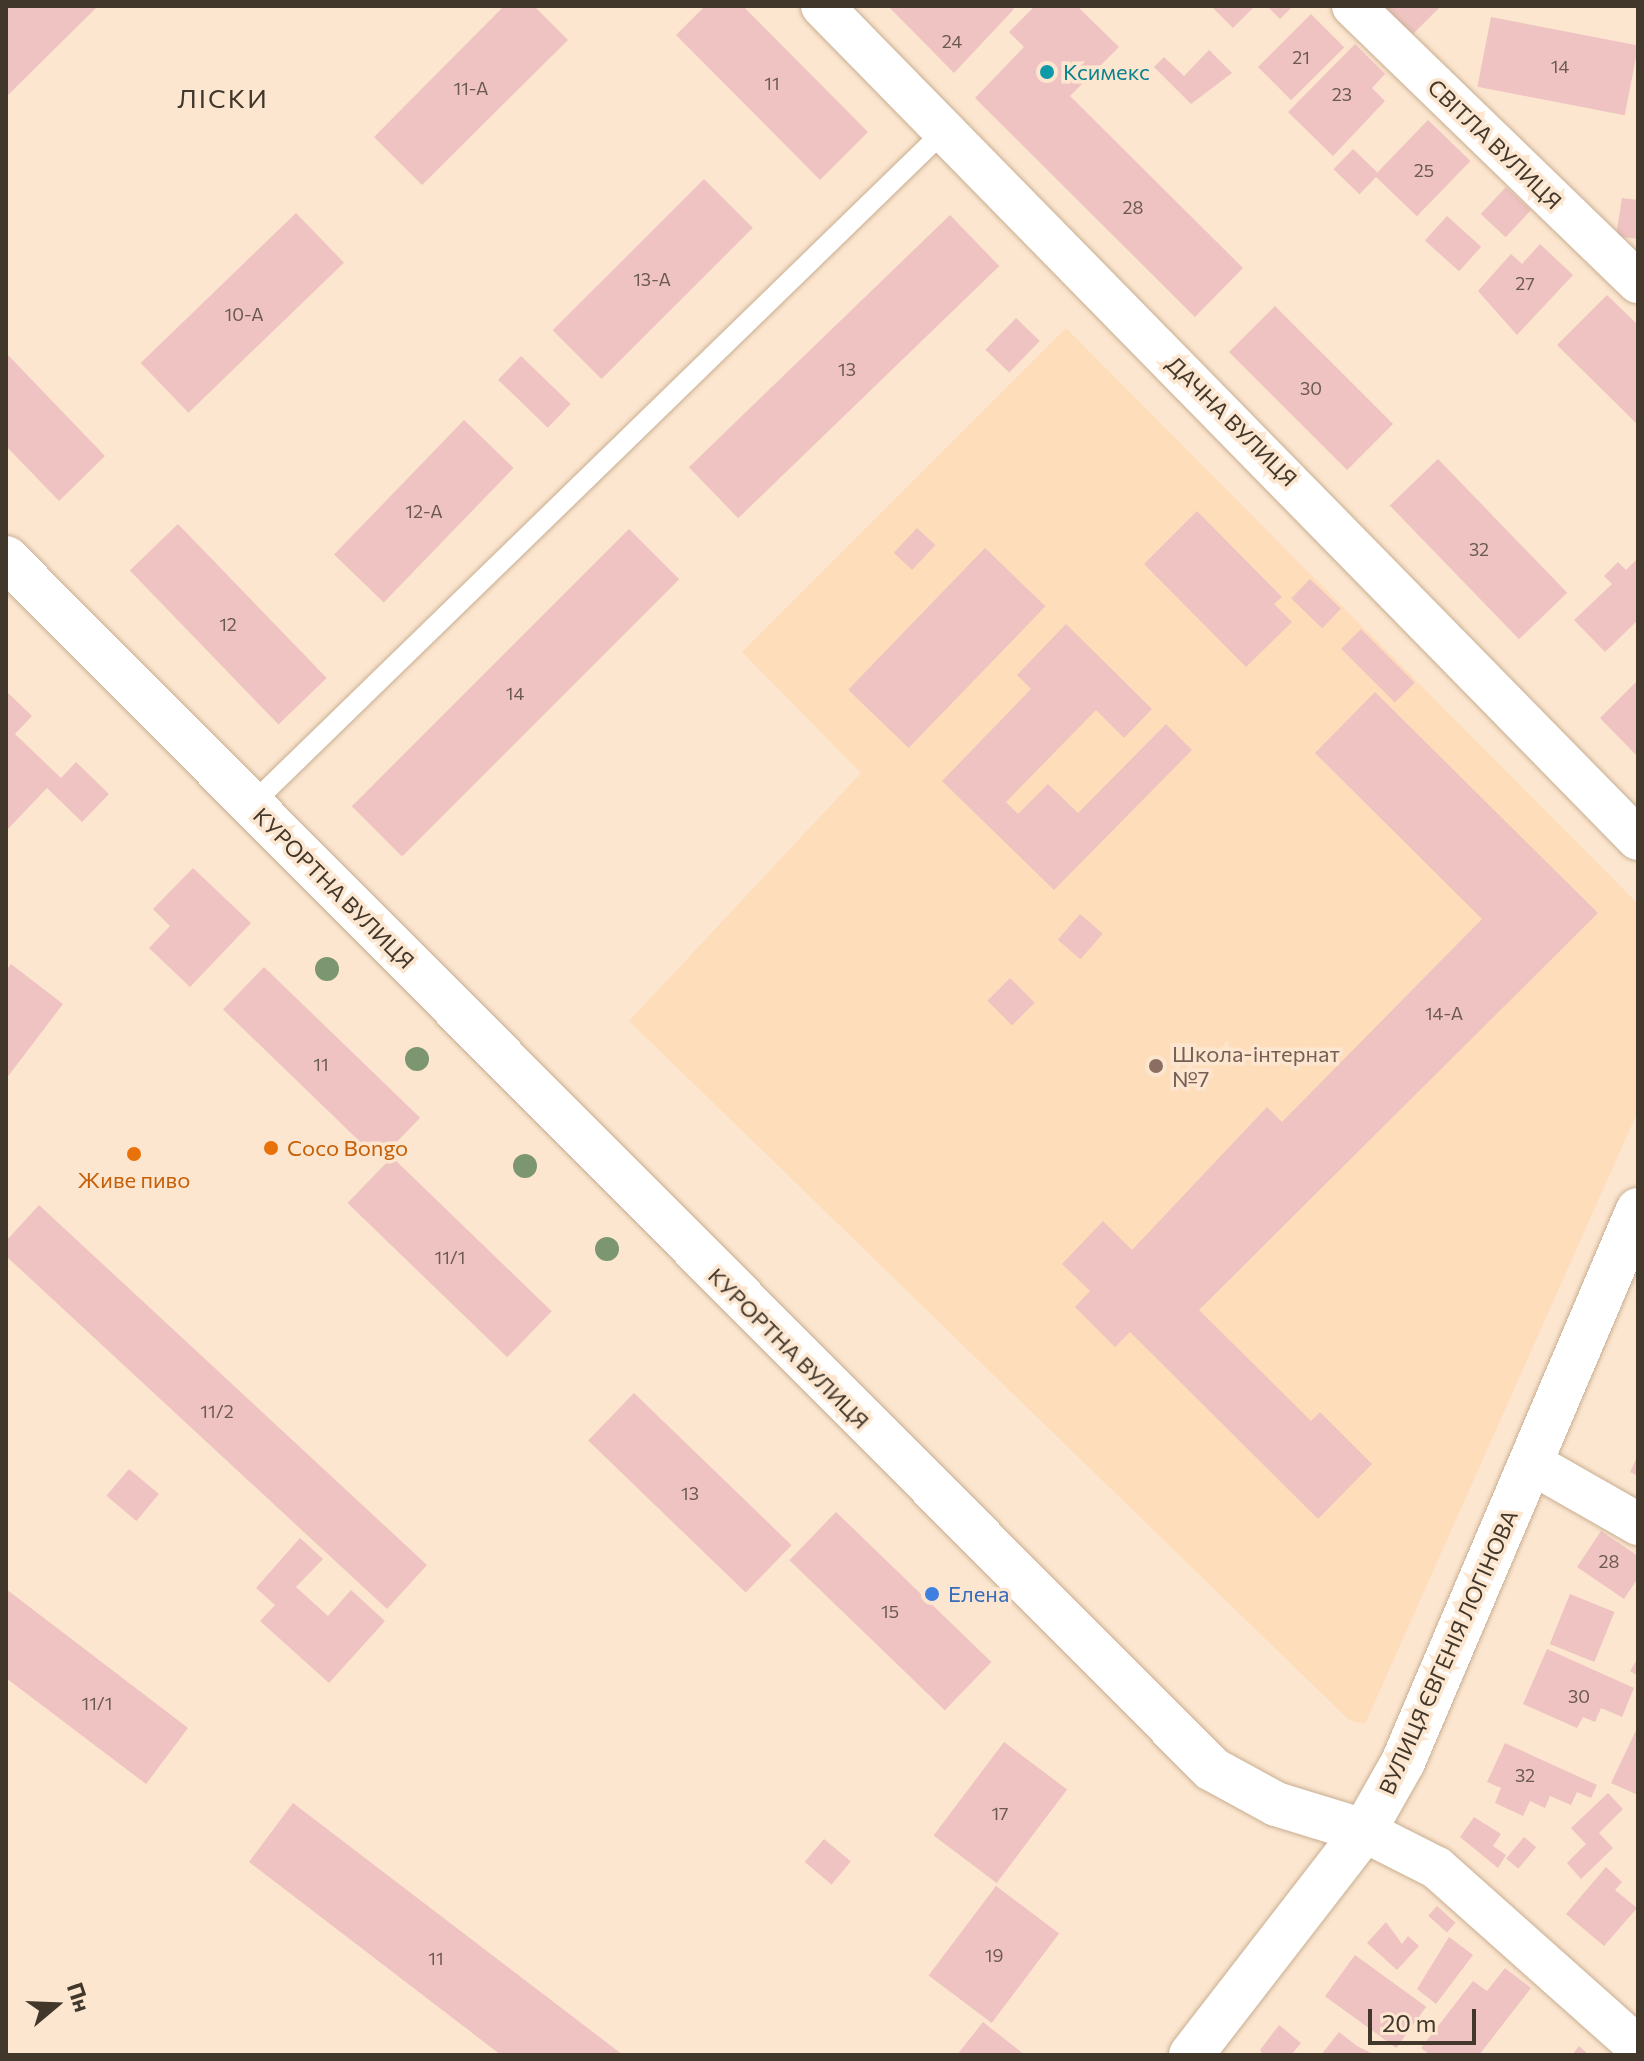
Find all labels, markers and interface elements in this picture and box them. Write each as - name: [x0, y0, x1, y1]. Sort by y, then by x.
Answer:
- house number: 24: [942, 30, 962, 52]
- house number: 21: [1292, 46, 1310, 68]
- house number: 14: [1551, 55, 1569, 77]
- place label: Ксимекс: [1063, 59, 1150, 85]
- marker: Ксимекс: [1038, 63, 1056, 81]
- house number: 11: [764, 72, 780, 94]
- street label: СВІТЛА ВУЛИЦЯ: [1423, 74, 1567, 214]
- house number: 11-А: [453, 77, 489, 99]
- district label: ЛІСКИ: [177, 82, 269, 114]
- house number: 23: [1332, 83, 1352, 105]
- house number: 25: [1414, 159, 1434, 181]
- house number: 28: [1123, 196, 1143, 218]
- house number: 13-А: [633, 268, 671, 290]
- house number: 27: [1515, 272, 1535, 294]
- house number: 10-А: [224, 303, 264, 325]
- street label: ДАЧНА ВУЛИЦЯ: [1161, 350, 1303, 492]
- house number: 13: [838, 358, 856, 380]
- house number: 30: [1300, 377, 1322, 399]
- house number: 12-А: [405, 500, 443, 522]
- house number: 32: [1469, 538, 1489, 560]
- house number: 12: [219, 613, 237, 635]
- house number: 14: [506, 682, 524, 704]
- street label: КУРОРТНА ВУЛИЦЯ: [248, 802, 420, 974]
- house number: 14-А: [1425, 1002, 1463, 1024]
- place label: Школа-інтернат №7: [1172, 1040, 1340, 1092]
- house number: 11: [313, 1053, 329, 1075]
- marker: Школа-інтернат №7: [1147, 1057, 1165, 1075]
- place label: Coco Bongo: [287, 1135, 408, 1161]
- marker: Coco Bongo: [262, 1139, 280, 1157]
- marker: Живе пиво: [125, 1145, 143, 1163]
- place label: Живе пиво: [78, 1167, 190, 1193]
- house number: 11/1: [434, 1246, 466, 1268]
- street label: КУРОРТНА ВУЛИЦЯ: [703, 1262, 875, 1434]
- house number: 11/2: [200, 1400, 234, 1422]
- house number: 13: [681, 1482, 699, 1504]
- street label: ВУЛИЦЯ ЄВГЕНІЯ ЛОГІНОВА: [1373, 1506, 1523, 1798]
- house number: 28: [1599, 1550, 1619, 1572]
- place label: Елена: [948, 1581, 1009, 1607]
- marker: Елена: [923, 1585, 941, 1603]
- house number: 15: [881, 1600, 899, 1622]
- house number: 30: [1568, 1685, 1590, 1707]
- house number: 11/1: [81, 1692, 113, 1714]
- house number: 32: [1515, 1764, 1535, 1786]
- house number: 17: [991, 1802, 1009, 1824]
- house number: 19: [985, 1944, 1003, 1966]
- house number: 11: [428, 1947, 444, 1969]
- north arrow: [16, 1965, 96, 2045]
- text: Пн: [62, 1979, 97, 2015]
- scale bar: [1372, 1993, 1480, 2043]
- text: 20 m: [1382, 2008, 1436, 2037]

